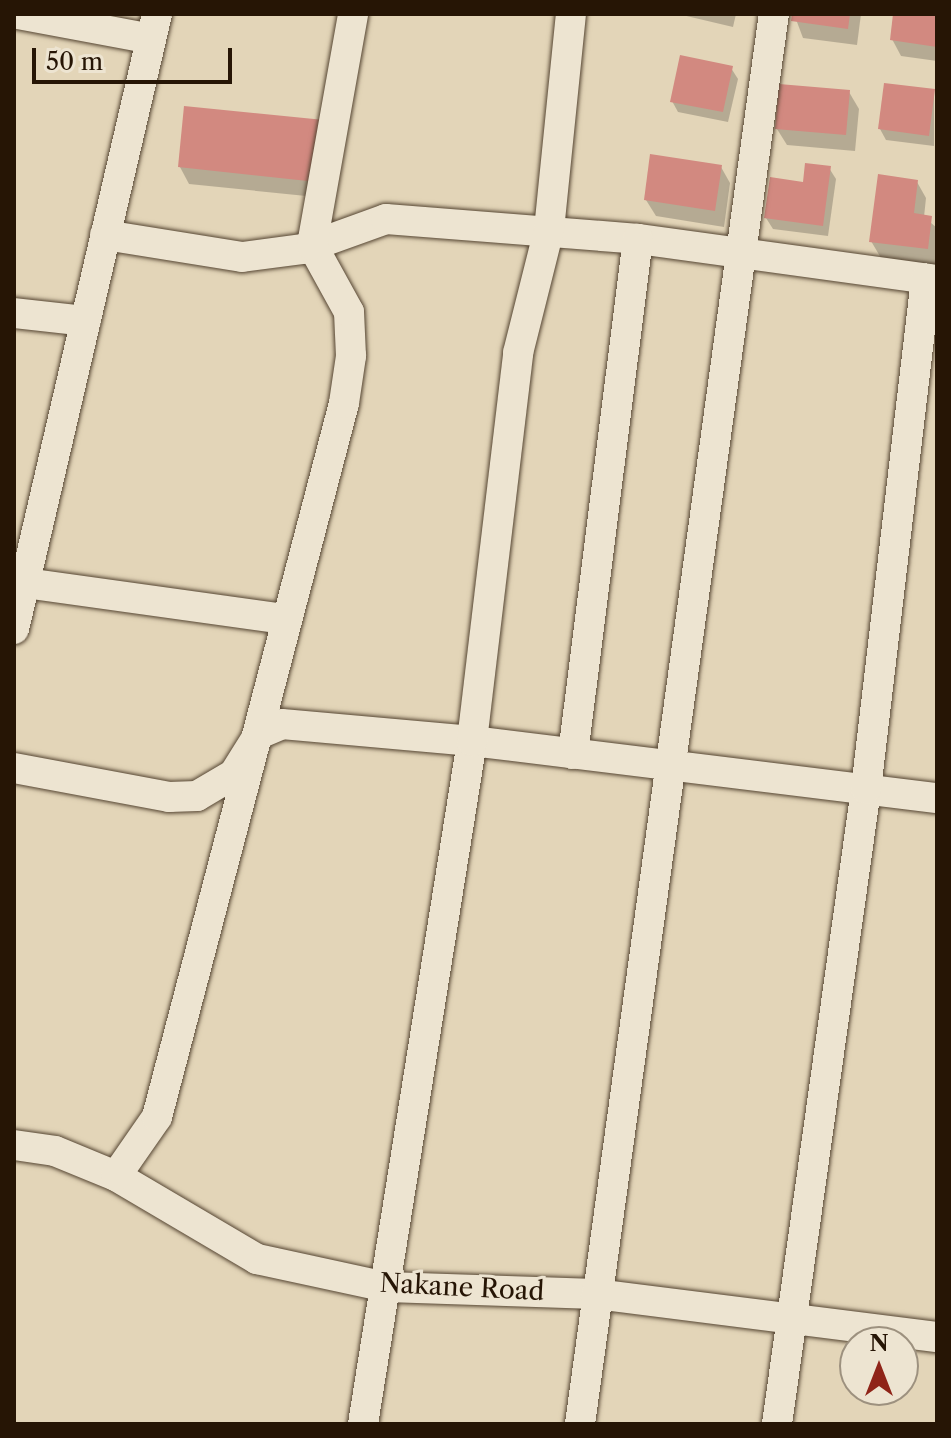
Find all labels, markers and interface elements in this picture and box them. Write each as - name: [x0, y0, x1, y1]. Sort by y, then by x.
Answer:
- scale bar: [36, 32, 236, 82]
- text: 50 m: [46, 47, 103, 76]
- street label: Nakane Road: [379, 1268, 545, 1308]
- north arrow: [839, 1326, 919, 1406]
- text: N: [869, 1330, 889, 1357]

